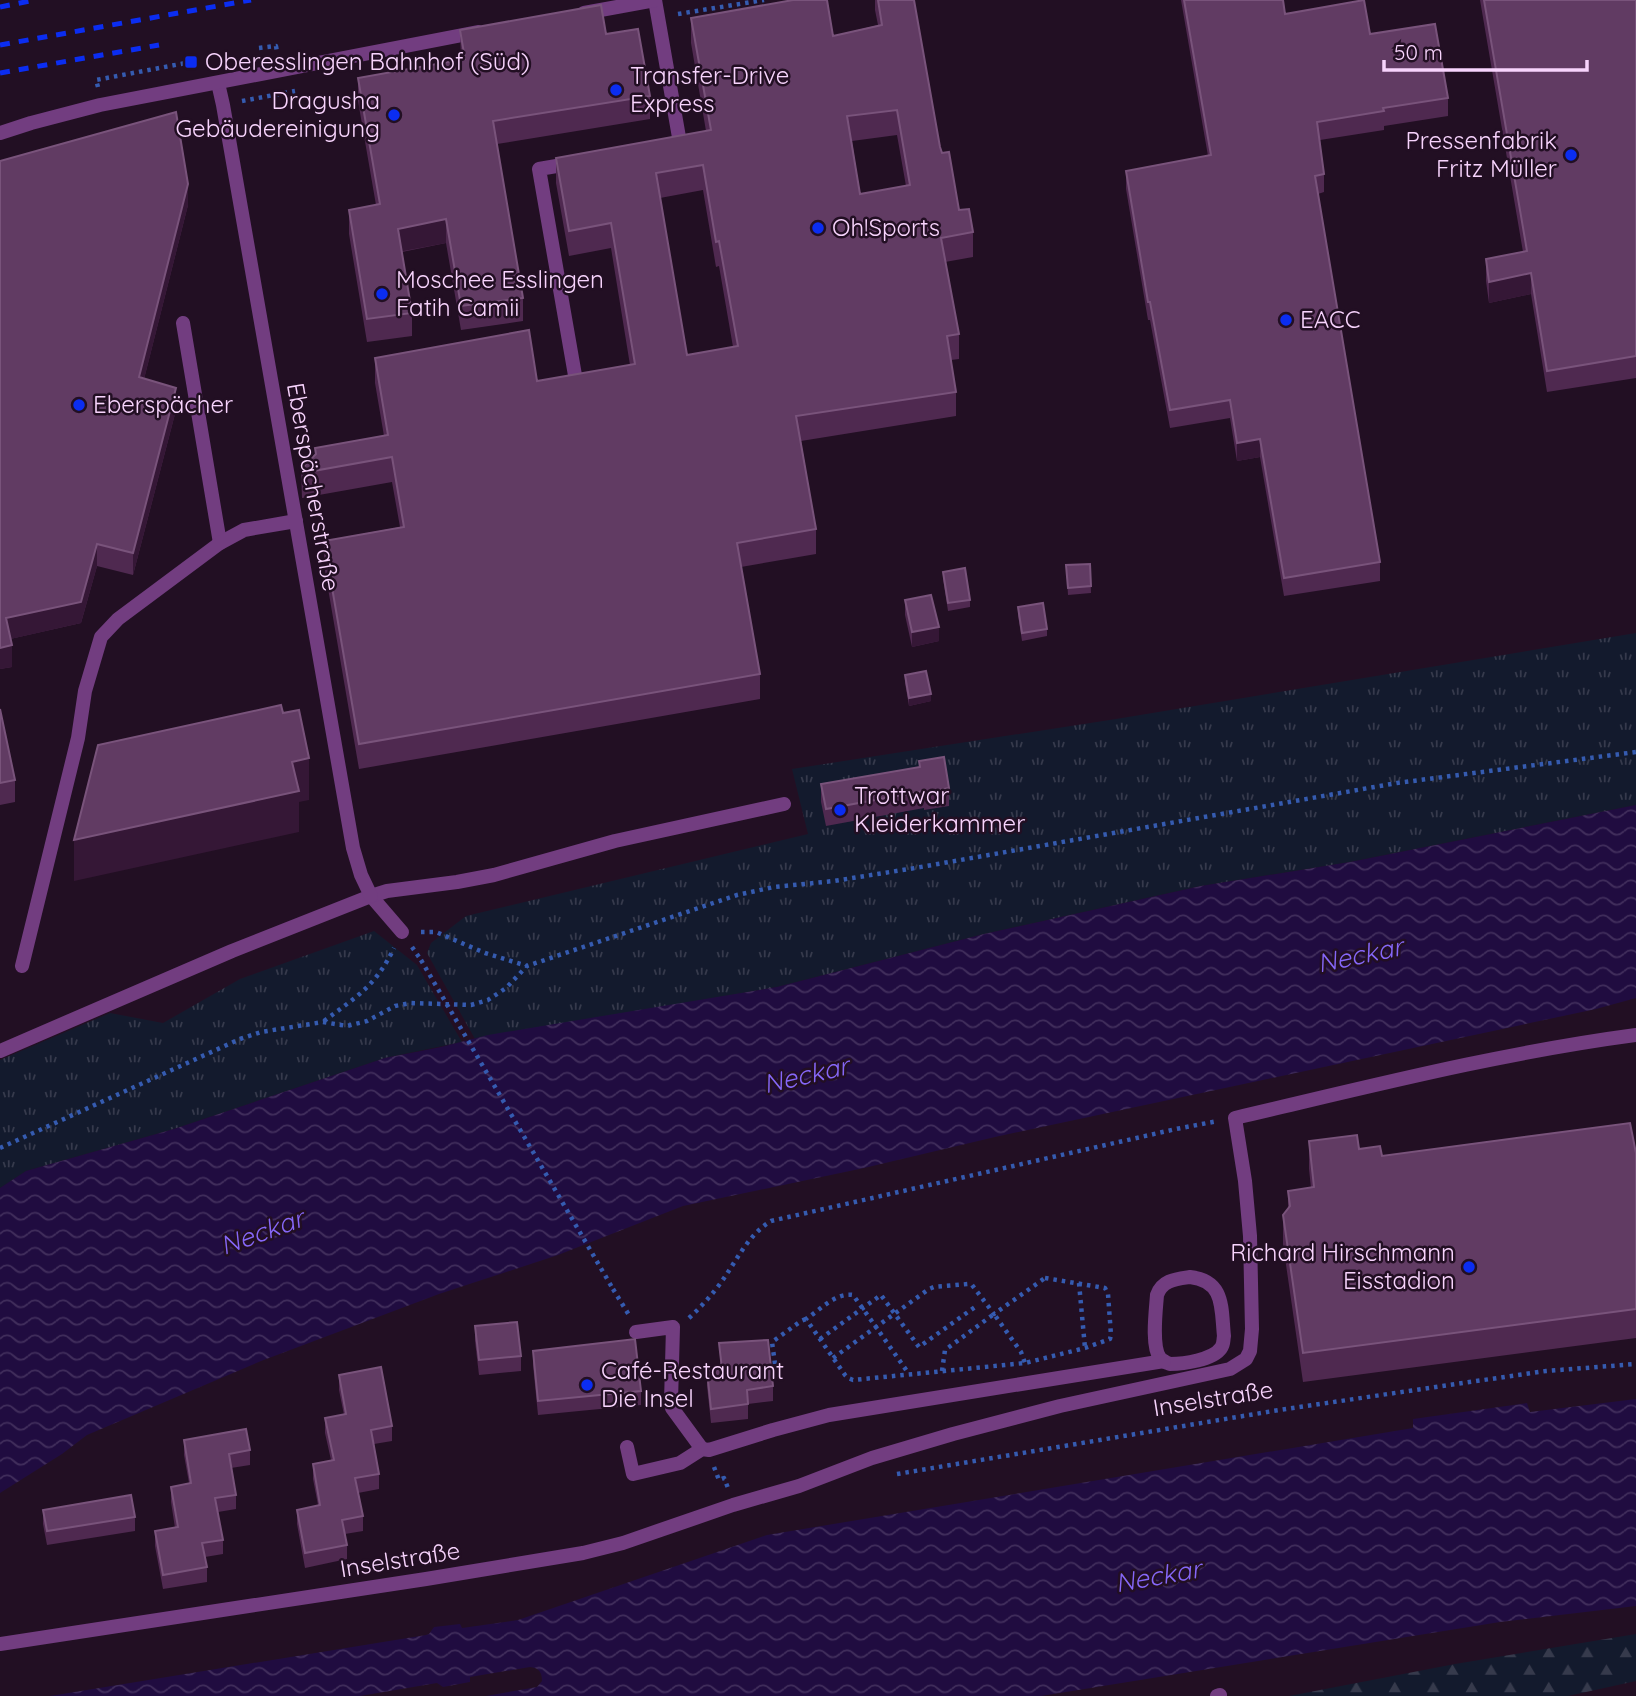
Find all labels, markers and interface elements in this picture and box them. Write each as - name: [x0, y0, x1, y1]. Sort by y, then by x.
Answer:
- scale bar: [1384, 28, 1587, 72]
- text: 50 m: [1394, 39, 1443, 65]
- place label: Oberesslingen Bahnhof (Süd): [205, 46, 530, 76]
- marker: Oberesslingen Bahnhof (Süd): [183, 54, 199, 70]
- place label: Transfer-Drive Express: [630, 60, 789, 118]
- marker: Transfer-Drive Express: [608, 82, 624, 98]
- place label: Dragusha Gebäudereinigung: [175, 85, 380, 143]
- marker: Dragusha Gebäudereinigung: [386, 107, 402, 123]
- place label: Pressenfabrik Fritz Müller: [1406, 125, 1557, 183]
- marker: Pressenfabrik Fritz Müller: [1563, 147, 1579, 163]
- place label: Oh!Sports: [832, 212, 940, 242]
- marker: Oh!Sports: [810, 220, 826, 236]
- place label: Moschee Esslingen Fatih Camii: [396, 264, 604, 322]
- marker: Moschee Esslingen Fatih Camii: [374, 286, 390, 302]
- place label: EACC: [1300, 304, 1360, 334]
- marker: EACC: [1278, 312, 1294, 328]
- street label: Eberspächerstraße: [281, 380, 347, 593]
- place label: Eberspächer: [93, 389, 233, 419]
- marker: Eberspächer: [71, 397, 87, 413]
- place label: Trottwar Kleiderkammer: [854, 780, 1025, 838]
- marker: Trottwar Kleiderkammer: [832, 802, 848, 818]
- water label: Neckar: [1314, 929, 1409, 980]
- water label: Neckar: [760, 1048, 855, 1100]
- water label: Neckar: [215, 1200, 311, 1262]
- place label: Richard Hirschmann Eisstadion: [1230, 1237, 1455, 1295]
- marker: Richard Hirschmann Eisstadion: [1461, 1259, 1477, 1275]
- place label: Café-Restaurant Die Insel: [601, 1355, 784, 1413]
- street label: Inselstraße: [1151, 1374, 1275, 1422]
- marker: Café-Restaurant Die Insel: [579, 1377, 595, 1393]
- street label: Inselstraße: [338, 1535, 462, 1583]
- water label: Neckar: [1112, 1551, 1206, 1599]

